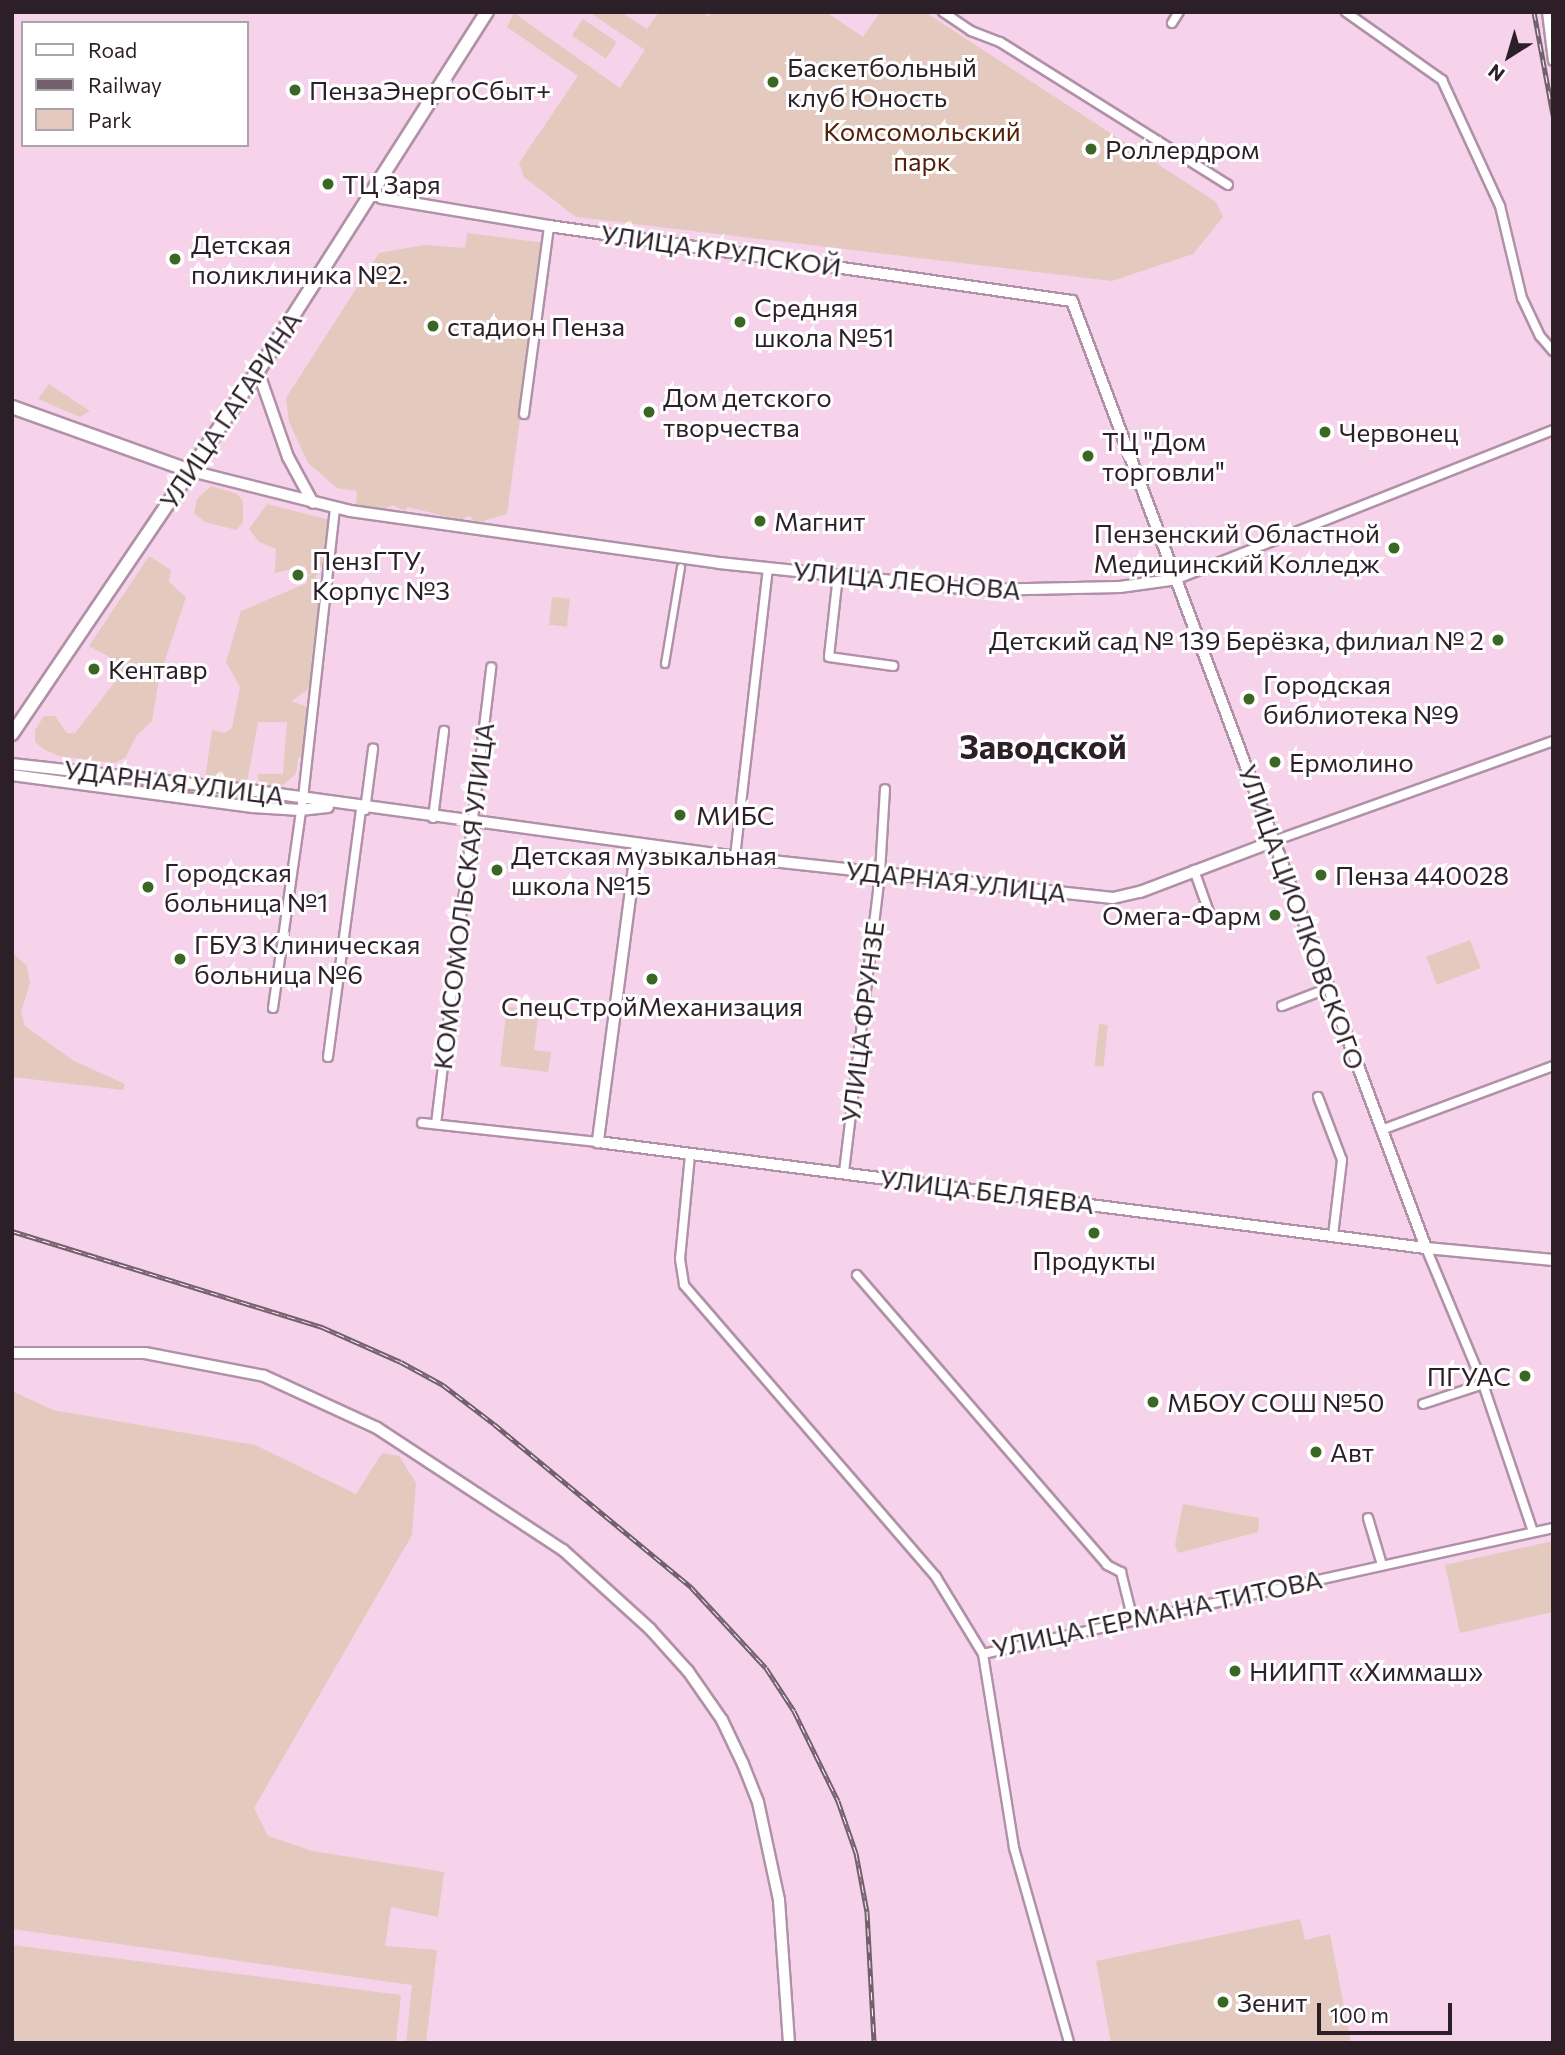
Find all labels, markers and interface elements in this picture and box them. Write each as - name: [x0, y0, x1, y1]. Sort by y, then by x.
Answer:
- legend: [21, 21, 248, 147]
- north arrow: [1474, 21, 1544, 91]
- text: Road: [88, 37, 137, 62]
- place label: Баскетбольный клуб Юность: [787, 51, 977, 112]
- text: N: [1483, 60, 1509, 87]
- text: Railway: [88, 72, 162, 97]
- place label: ПензаЭнергоСбыт+: [309, 74, 551, 106]
- marker: Баскетбольный клуб Юность: [765, 74, 781, 90]
- marker: ПензаЭнергоСбыт+: [287, 82, 303, 98]
- text: Park: [88, 107, 132, 132]
- park label: Комсомольский парк: [823, 115, 1021, 176]
- place label: Роллердром: [1105, 133, 1260, 165]
- marker: Роллердром: [1083, 141, 1099, 157]
- place label: ТЦ Заря: [342, 168, 441, 200]
- marker: ТЦ Заря: [320, 176, 336, 192]
- street label: УЛИЦА КРУПСКОЙ: [599, 218, 843, 282]
- place label: Детская поликлиника №2.: [191, 228, 408, 290]
- marker: Детская поликлиника №2.: [165, 249, 185, 269]
- place label: Средняя школа №51: [754, 291, 894, 352]
- street label: УЛИЦА ГАГАРИНА: [152, 305, 308, 515]
- place label: стадион Пенза: [447, 310, 625, 342]
- marker: Средняя школа №51: [732, 314, 748, 330]
- marker: стадион Пенза: [425, 318, 441, 334]
- place label: Дом детского творчества: [663, 381, 832, 442]
- marker: Дом детского творчества: [641, 404, 657, 420]
- place label: Червонец: [1339, 416, 1458, 448]
- marker: Червонец: [1317, 424, 1333, 440]
- place label: ТЦ "Дом торговли": [1102, 425, 1225, 486]
- marker: ТЦ "Дом торговли": [1080, 448, 1096, 464]
- place label: Магнит: [774, 505, 865, 537]
- marker: Магнит: [752, 513, 768, 529]
- place label: Пензенский Областной Медицинский Колледж: [1093, 517, 1380, 578]
- marker: Пензенский Областной Медицинский Колледж: [1386, 540, 1402, 556]
- place label: ПензГТУ, Корпус №3: [312, 544, 450, 606]
- street label: УЛИЦА ЛЕОНОВА: [792, 554, 1022, 606]
- marker: ПензГТУ, Корпус №3: [290, 567, 306, 583]
- place label: Детский сад № 139 Берёзка, филиал № 2: [989, 624, 1484, 656]
- marker: Детский сад № 139 Берёзка, филиал № 2: [1490, 632, 1506, 648]
- place label: Кентавр: [108, 653, 208, 685]
- marker: Кентавр: [86, 661, 102, 677]
- place label: Городская библиотека №9: [1263, 668, 1459, 730]
- marker: Городская библиотека №9: [1241, 691, 1257, 707]
- street label: КОМСОМОЛЬСКАЯ УЛИЦА: [426, 721, 500, 1071]
- district label: Заводской: [959, 726, 1127, 766]
- place label: Ермолино: [1289, 746, 1414, 778]
- street label: УДАРНАЯ УЛИЦА: [62, 753, 286, 811]
- marker: Ермолино: [1267, 754, 1283, 770]
- street label: УЛИЦА ЦИОЛКОВСКОГО: [1232, 760, 1372, 1074]
- place label: МИБС: [696, 799, 775, 831]
- marker: МИБС: [670, 805, 690, 825]
- place label: Детская музыкальная школа №15: [511, 839, 777, 900]
- street label: УДАРНАЯ УЛИЦА: [844, 854, 1068, 908]
- place label: Городская больница №1: [164, 856, 328, 917]
- place label: Пенза 440028: [1335, 859, 1509, 891]
- marker: Детская музыкальная школа №15: [489, 862, 505, 878]
- marker: Пенза 440028: [1313, 867, 1329, 883]
- marker: Городская больница №1: [138, 877, 158, 897]
- place label: Омега-Фарм: [1102, 899, 1261, 931]
- marker: Омега-Фарм: [1267, 907, 1283, 923]
- street label: УЛИЦА ФРУНЗЕ: [834, 920, 890, 1124]
- place label: ГБУЗ Клиническая больница №6: [194, 928, 420, 990]
- marker: ГБУЗ Клиническая больница №6: [172, 951, 188, 967]
- marker: СпецСтройМеханизация: [644, 971, 660, 987]
- place label: СпецСтройМеханизация: [501, 990, 803, 1022]
- street label: УЛИЦА БЕЛЯЕВА: [878, 1162, 1096, 1220]
- marker: Продукты: [1086, 1225, 1102, 1241]
- place label: Продукты: [1032, 1244, 1156, 1276]
- place label: ПГУАС: [1427, 1360, 1511, 1392]
- marker: ПГУАС: [1517, 1368, 1533, 1384]
- place label: МБОУ СОШ №50: [1167, 1386, 1384, 1418]
- marker: МБОУ СОШ №50: [1145, 1394, 1161, 1410]
- place label: Авт: [1330, 1436, 1374, 1468]
- marker: Авт: [1308, 1444, 1324, 1460]
- street label: УЛИЦА ГЕРМАНА ТИТОВА: [989, 1563, 1325, 1663]
- place label: НИИПТ «Химмаш»: [1249, 1655, 1483, 1687]
- marker: НИИПТ «Химмаш»: [1227, 1663, 1243, 1679]
- place label: Зенит: [1237, 1986, 1308, 2018]
- scale bar: [1320, 1988, 1455, 2032]
- marker: Зенит: [1215, 1994, 1231, 2010]
- text: 100 m: [1330, 2002, 1389, 2027]

